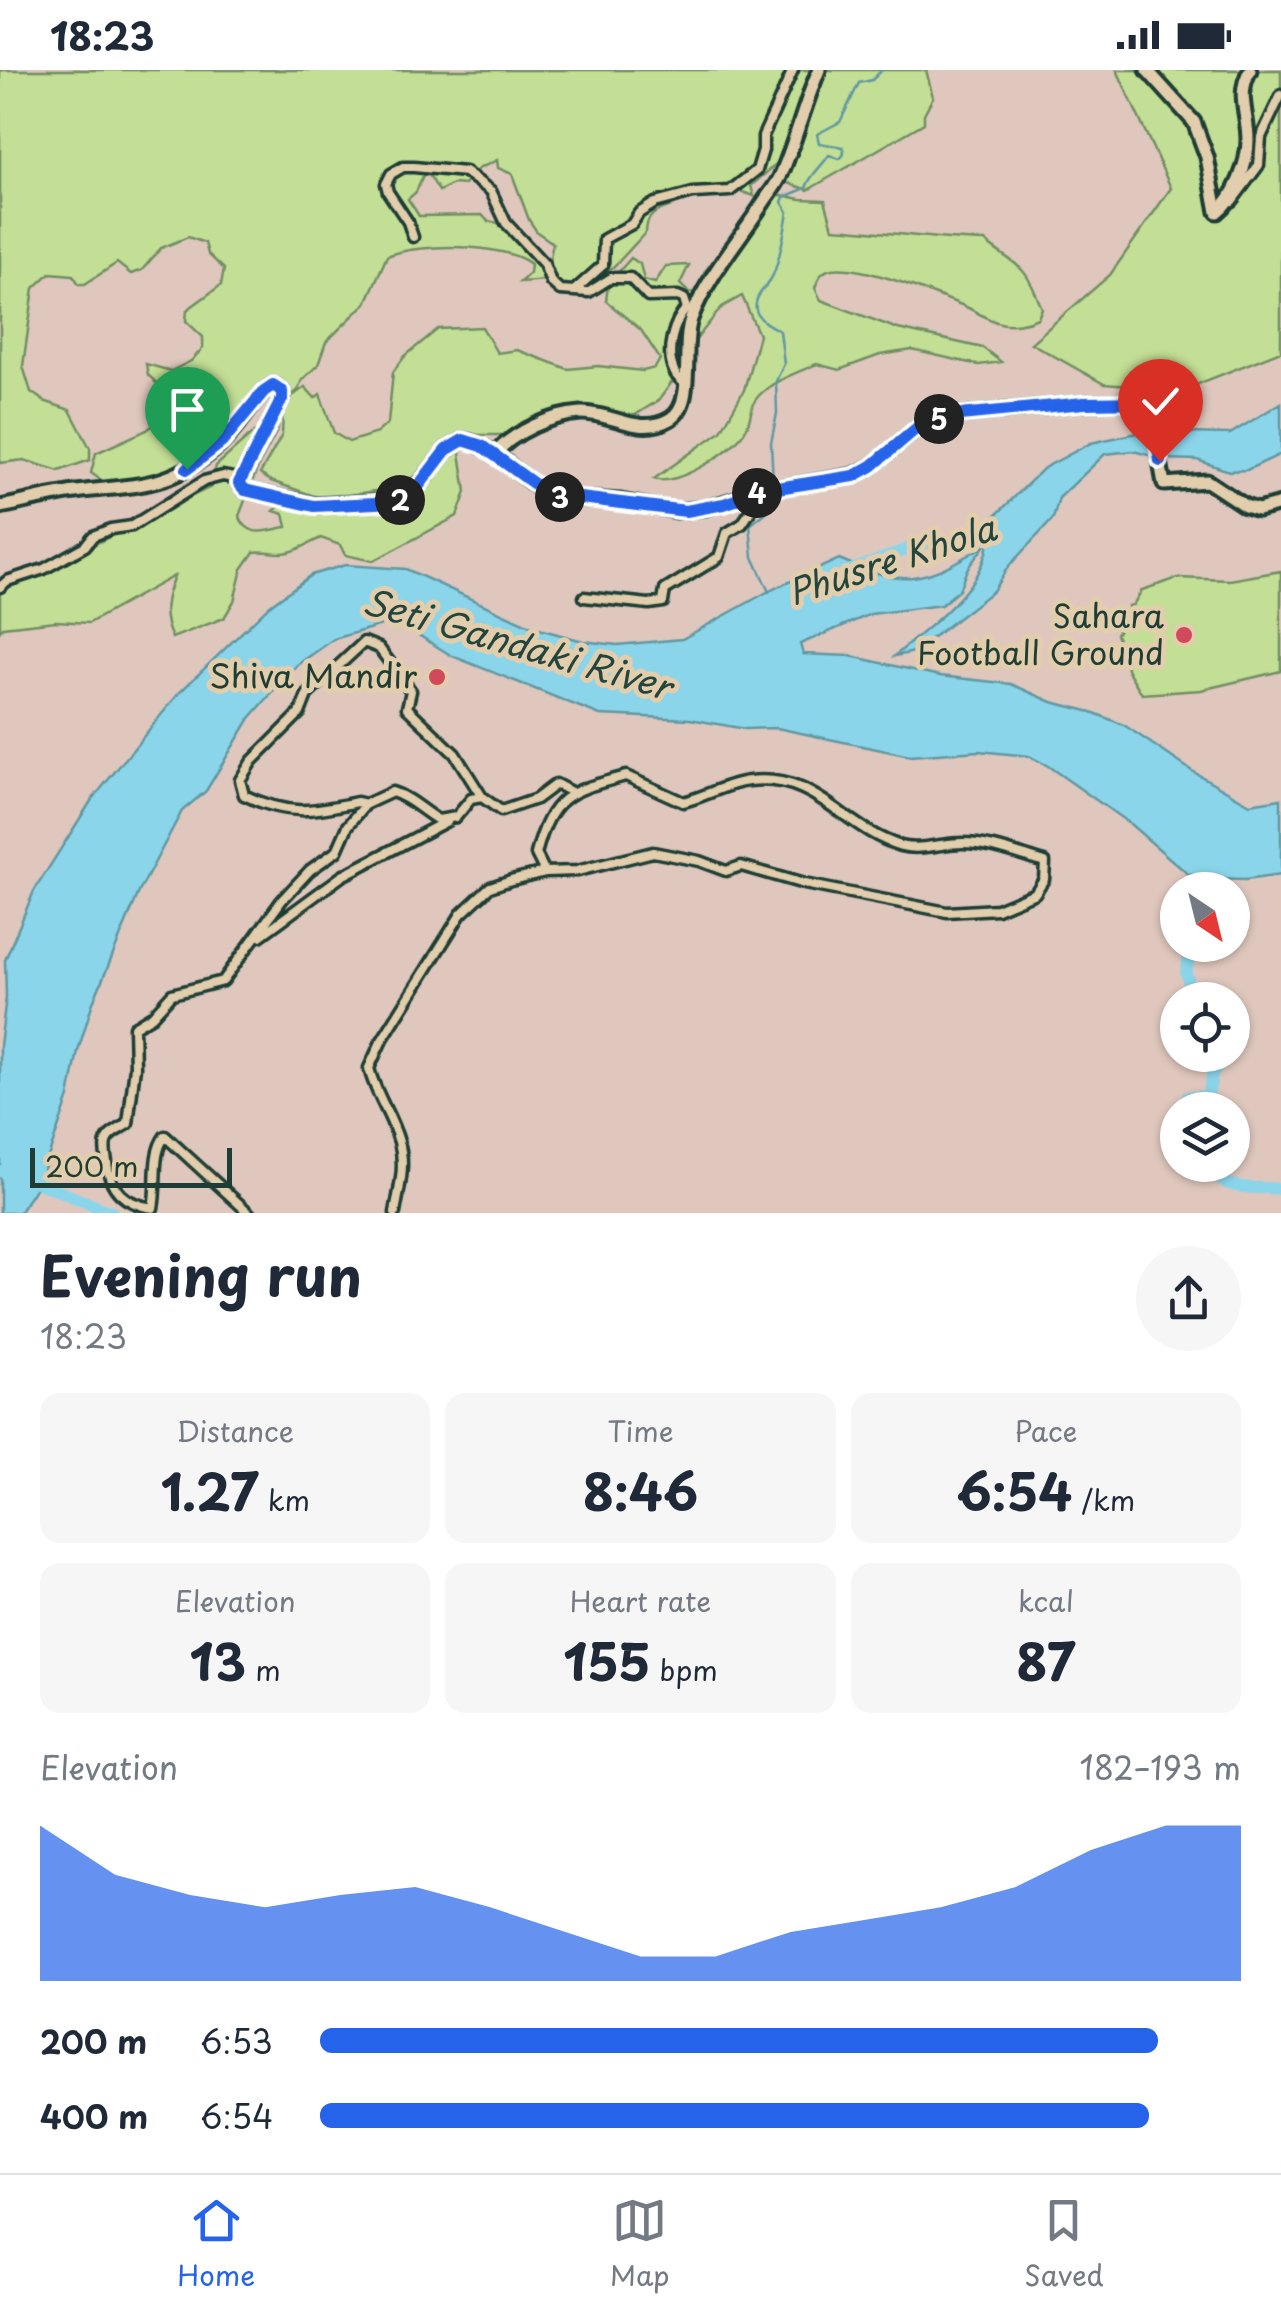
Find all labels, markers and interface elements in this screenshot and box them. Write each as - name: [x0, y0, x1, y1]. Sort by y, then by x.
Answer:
- text: 18:23: [50, 7, 154, 64]
- pin: [1118, 359, 1203, 462]
- pin: [145, 367, 230, 470]
- icon: check: [1133, 374, 1188, 429]
- icon: arrive: [160, 382, 215, 437]
- pin: 5: [914, 394, 964, 444]
- text: 5: [930, 397, 948, 440]
- pin: 4: [732, 468, 782, 518]
- text: 4: [747, 471, 767, 514]
- pin: 3: [535, 472, 585, 522]
- pin: 2: [375, 475, 425, 525]
- text: 3: [551, 475, 569, 518]
- text: 2: [390, 478, 410, 521]
- water label: Phusre Khola: [780, 500, 1003, 617]
- water label: Seti Gandaki River: [358, 573, 682, 713]
- place label: Sahara Football Ground: [917, 591, 1164, 676]
- marker: Sahara Football Ground: [1173, 624, 1195, 646]
- place label: Shiva Mandir: [209, 651, 417, 699]
- marker: Shiva Mandir: [426, 666, 448, 688]
- north arrow: [1160, 872, 1250, 962]
- map controls: [1160, 872, 1250, 1182]
- button: locate: [1160, 982, 1250, 1072]
- button: layers: [1160, 1092, 1250, 1182]
- scale bar: [30, 1143, 232, 1188]
- text: 200 m: [45, 1144, 138, 1187]
- text: Evening run: [40, 1233, 362, 1316]
- button: share: [1136, 1246, 1241, 1351]
- text: 18:23: [40, 1312, 127, 1360]
- text: Distance: [176, 1409, 294, 1452]
- text: Time: [607, 1409, 674, 1452]
- text: Pace: [1014, 1409, 1077, 1452]
- text: 1.27: [160, 1452, 259, 1528]
- text: 8:46: [583, 1452, 698, 1528]
- text: 6:54: [957, 1452, 1072, 1528]
- text: km: [259, 1478, 310, 1521]
- text: /km: [1072, 1478, 1135, 1521]
- text: Elevation: [175, 1579, 296, 1622]
- text: Heart rate: [570, 1579, 711, 1622]
- text: kcal: [1018, 1579, 1074, 1622]
- text: 13: [190, 1622, 246, 1698]
- text: 155: [563, 1622, 651, 1698]
- text: 87: [1016, 1622, 1075, 1698]
- text: m: [246, 1648, 281, 1691]
- text: bpm: [651, 1648, 718, 1691]
- text: Elevation: [40, 1743, 178, 1791]
- text: 182–193 m: [1080, 1743, 1241, 1791]
- text: 200 m: [40, 2017, 147, 2065]
- text: 6:53: [200, 2017, 273, 2065]
- text: 400 m: [40, 2092, 148, 2140]
- text: 6:54: [200, 2092, 273, 2140]
- tab: Home: [177, 2193, 255, 2296]
- tab: Map: [610, 2193, 670, 2296]
- tab: Saved: [1024, 2193, 1104, 2296]

